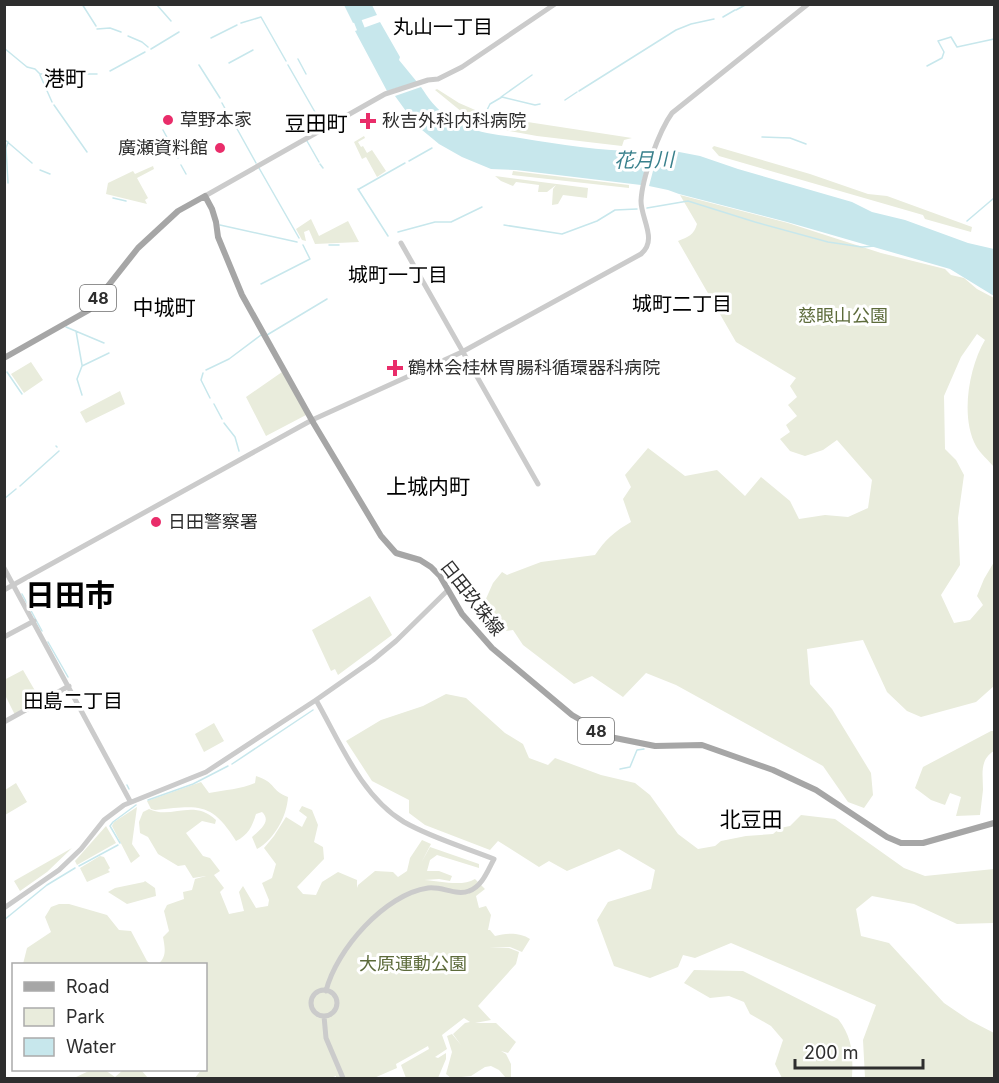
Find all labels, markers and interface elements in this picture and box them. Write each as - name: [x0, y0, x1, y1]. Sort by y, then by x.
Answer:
- district label: 丸山一丁目: [393, 15, 493, 39]
- district label: 港町: [44, 66, 86, 91]
- place label: 草野本家: [180, 109, 252, 130]
- place label: 秋吉外科内科病院: [382, 110, 526, 131]
- district label: 豆田町: [285, 111, 348, 136]
- marker: 秋吉外科内科病院: [359, 112, 377, 130]
- marker: 草野本家: [161, 113, 175, 127]
- place label: 廣瀬資料館: [118, 137, 208, 158]
- marker: 廣瀬資料館: [213, 141, 227, 155]
- water label: 花月川: [614, 147, 676, 173]
- district label: 城町一丁目: [348, 263, 448, 287]
- road number: 48: [80, 285, 116, 311]
- district label: 城町二丁目: [632, 292, 732, 316]
- district label: 中城町: [133, 295, 196, 320]
- park label: 慈眼山公園: [798, 305, 888, 326]
- place label: 鶴林会桂林胃腸科循環器科病院: [408, 357, 660, 378]
- marker: 鶴林会桂林胃腸科循環器科病院: [386, 359, 404, 377]
- district label: 上城内町: [386, 474, 470, 499]
- place label: 日田警察署: [168, 511, 258, 532]
- marker: 日田警察署: [149, 515, 163, 529]
- street label: 日田玖珠線: [436, 556, 508, 640]
- district label: 日田市: [25, 577, 115, 613]
- district label: 田島二丁目: [23, 689, 123, 713]
- road number: 48: [578, 718, 614, 744]
- district label: 北豆田: [720, 807, 783, 832]
- park label: 大原運動公園: [359, 953, 467, 974]
- legend: [12, 963, 207, 1071]
- text: Road: [66, 976, 109, 997]
- text: Park: [66, 1006, 105, 1027]
- scale bar: [795, 1032, 922, 1070]
- text: Water: [66, 1036, 116, 1057]
- text: 200 m: [804, 1042, 859, 1063]

